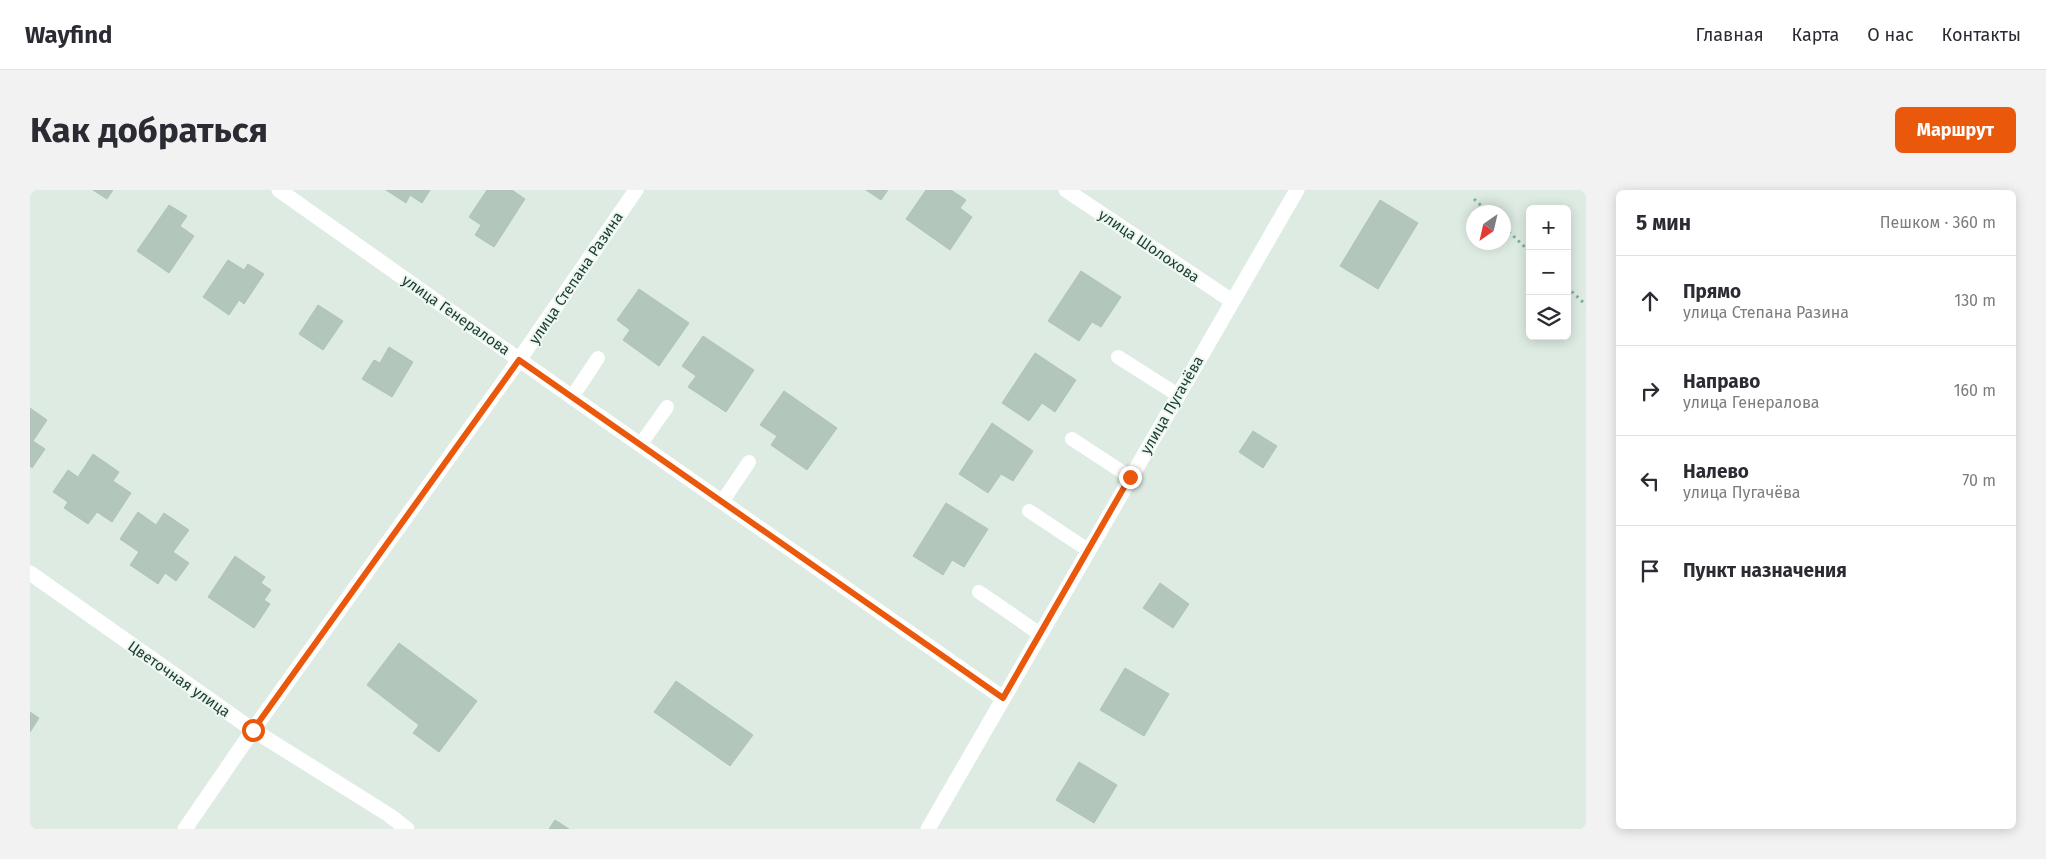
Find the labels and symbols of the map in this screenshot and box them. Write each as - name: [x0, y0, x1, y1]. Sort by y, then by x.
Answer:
- north arrow: [1466, 205, 1511, 250]
- street label: улица Шолохова: [1095, 206, 1203, 286]
- street label: улица Степана Разина: [525, 208, 627, 348]
- street label: улица Генералова: [398, 271, 514, 359]
- street label: улица Пугачёва: [1137, 353, 1207, 457]
- route end: [1119, 466, 1142, 489]
- street label: Цветочная улица: [124, 637, 234, 721]
- route start: [242, 719, 265, 742]

